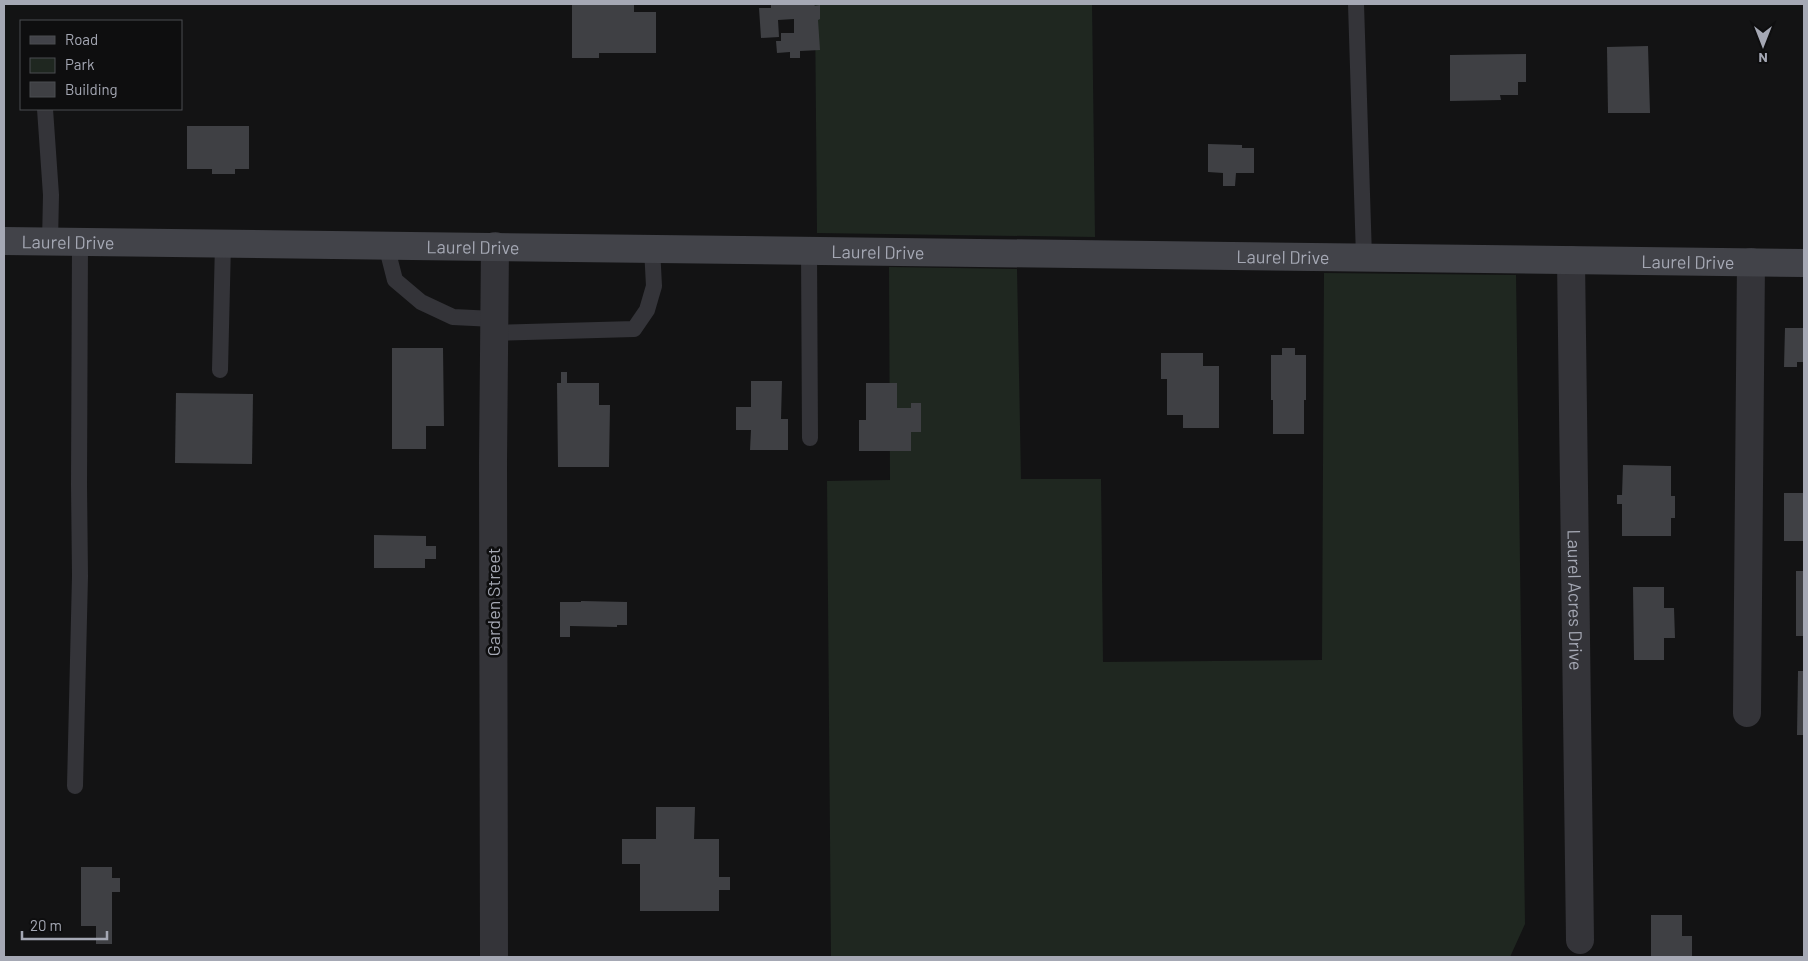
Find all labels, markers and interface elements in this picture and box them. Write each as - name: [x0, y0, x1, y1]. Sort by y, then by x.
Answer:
- legend: [20, 20, 182, 110]
- north arrow: [1738, 20, 1788, 70]
- text: Road: [65, 30, 98, 48]
- text: N: [1758, 50, 1768, 67]
- text: Park: [65, 55, 95, 73]
- text: Building: [65, 80, 118, 98]
- street label: Laurel Drive: [21, 230, 115, 253]
- street label: Laurel Drive: [426, 235, 520, 258]
- street label: Laurel Drive: [831, 240, 925, 263]
- street label: Laurel Drive: [1236, 245, 1330, 268]
- street label: Laurel Drive: [1641, 250, 1735, 273]
- street label: Laurel Acres Drive: [1564, 529, 1587, 671]
- street label: Garden Street: [482, 548, 504, 656]
- scale bar: [22, 908, 108, 940]
- text: 20 m: [30, 916, 62, 934]

